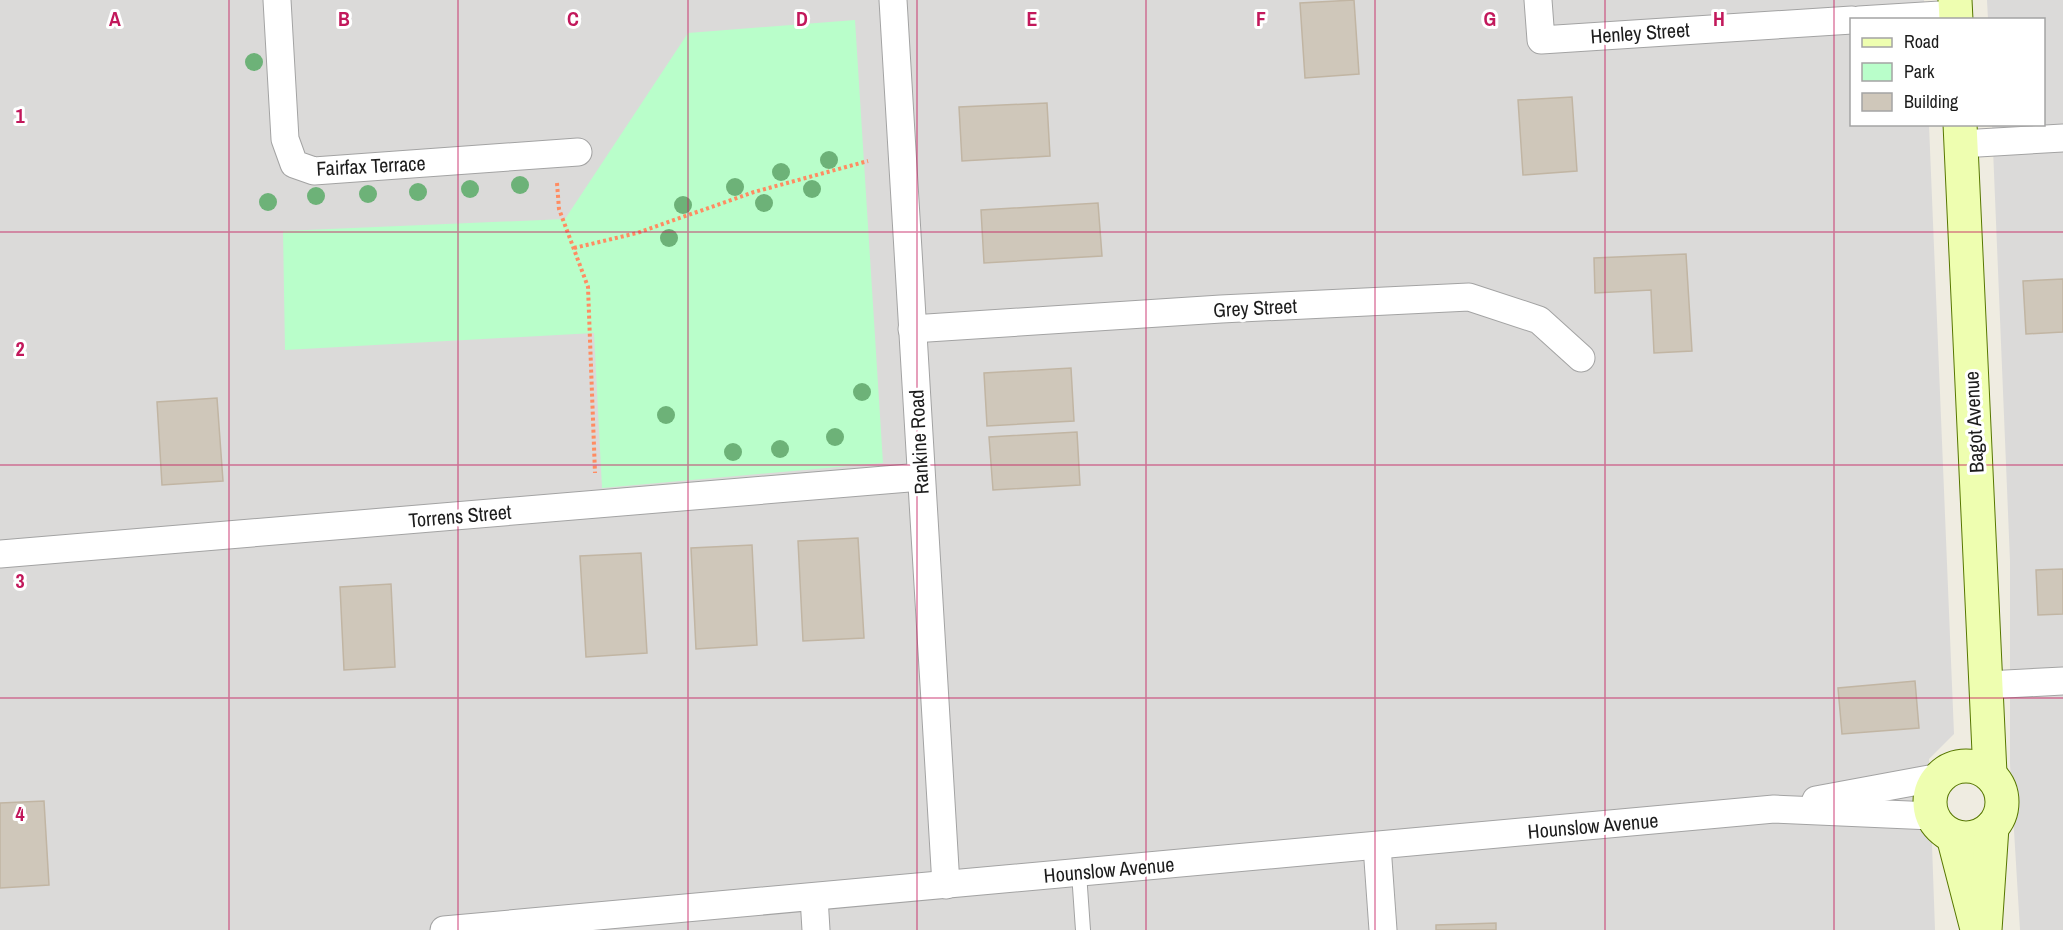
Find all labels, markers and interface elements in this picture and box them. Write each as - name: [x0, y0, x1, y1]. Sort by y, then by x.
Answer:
- text: A: [109, 5, 121, 32]
- text: B: [338, 5, 350, 32]
- text: C: [567, 5, 579, 32]
- text: D: [796, 5, 808, 32]
- text: E: [1027, 5, 1038, 32]
- text: F: [1256, 5, 1266, 32]
- text: G: [1484, 5, 1496, 32]
- text: H: [1713, 5, 1725, 32]
- street label: Henley Street: [1589, 16, 1691, 49]
- legend: [1850, 18, 2045, 126]
- text: Road: [1904, 29, 1939, 54]
- text: Park: [1904, 59, 1935, 84]
- text: Building: [1904, 89, 1959, 114]
- text: 1: [15, 102, 25, 129]
- street label: Fairfax Terrace: [316, 149, 426, 182]
- street label: Grey Street: [1212, 292, 1298, 323]
- text: 2: [15, 335, 25, 362]
- street label: Bagot Avenue: [1957, 370, 1990, 474]
- street label: Rankine Road: [902, 389, 935, 495]
- street label: Torrens Street: [407, 498, 513, 533]
- text: 3: [15, 567, 25, 594]
- text: 4: [15, 800, 25, 827]
- street label: Hounslow Avenue: [1527, 806, 1659, 845]
- street label: Hounslow Avenue: [1043, 850, 1175, 889]

